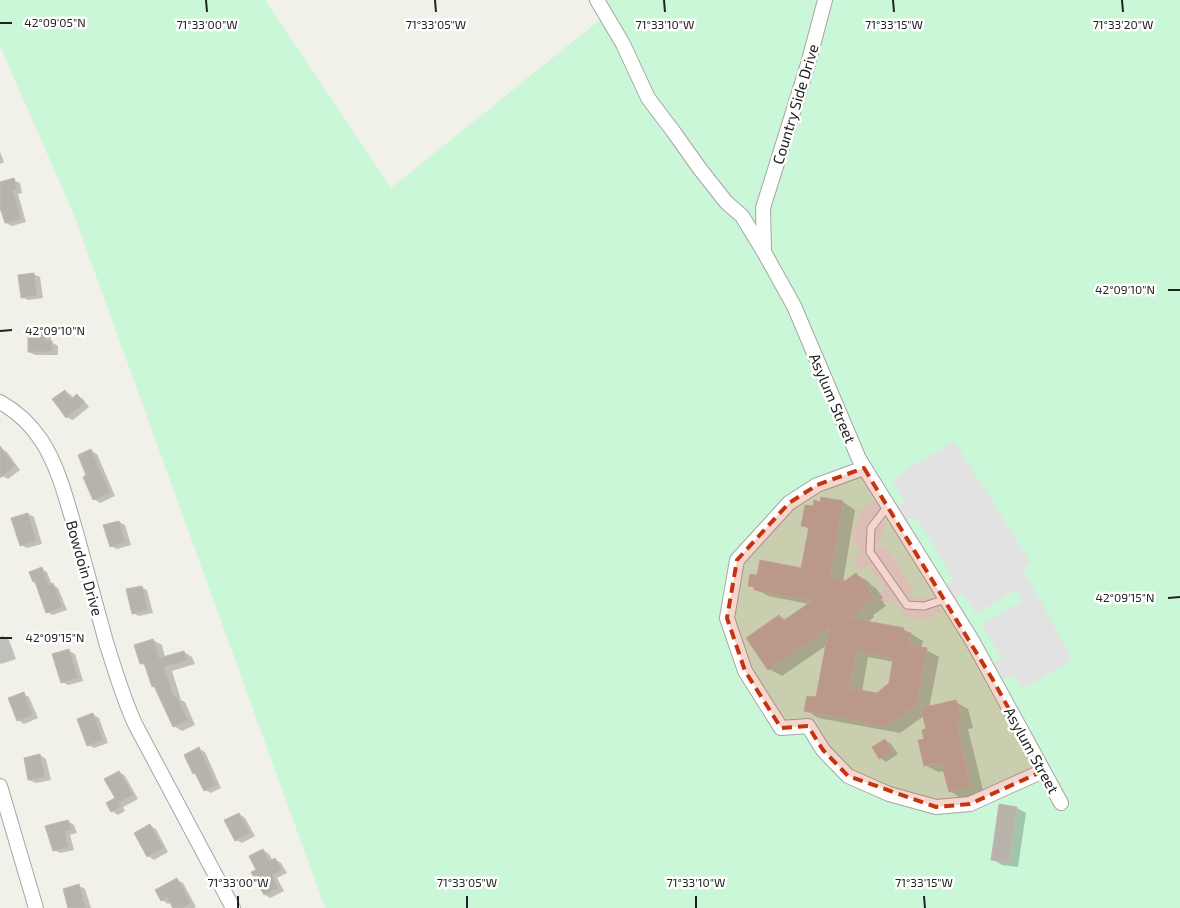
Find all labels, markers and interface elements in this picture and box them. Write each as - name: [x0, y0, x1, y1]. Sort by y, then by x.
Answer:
- text: 42°09'05"N: [24, 15, 86, 29]
- text: 71°33'00"W: [176, 17, 238, 31]
- text: 71°33'05"W: [406, 17, 466, 31]
- text: 71°33'10"W: [636, 17, 694, 31]
- text: 71°33'15"W: [865, 17, 923, 31]
- text: 71°33'20"W: [1093, 17, 1153, 31]
- street label: Country Side Drive: [768, 42, 822, 166]
- text: 42°09'10"N: [1095, 282, 1155, 296]
- text: 42°09'10"N: [25, 323, 85, 337]
- street label: Asylum Street: [806, 350, 860, 446]
- street label: Bowdoin Drive: [63, 518, 107, 618]
- text: 42°09'15"N: [1096, 590, 1155, 604]
- text: 42°09'15"N: [26, 630, 85, 644]
- street label: Asylum Street: [1001, 704, 1063, 797]
- text: 71°33'00"W: [207, 875, 269, 889]
- text: 71°33'05"W: [437, 875, 497, 889]
- text: 71°33'10"W: [667, 875, 725, 889]
- text: 71°33'15"W: [895, 875, 953, 889]

